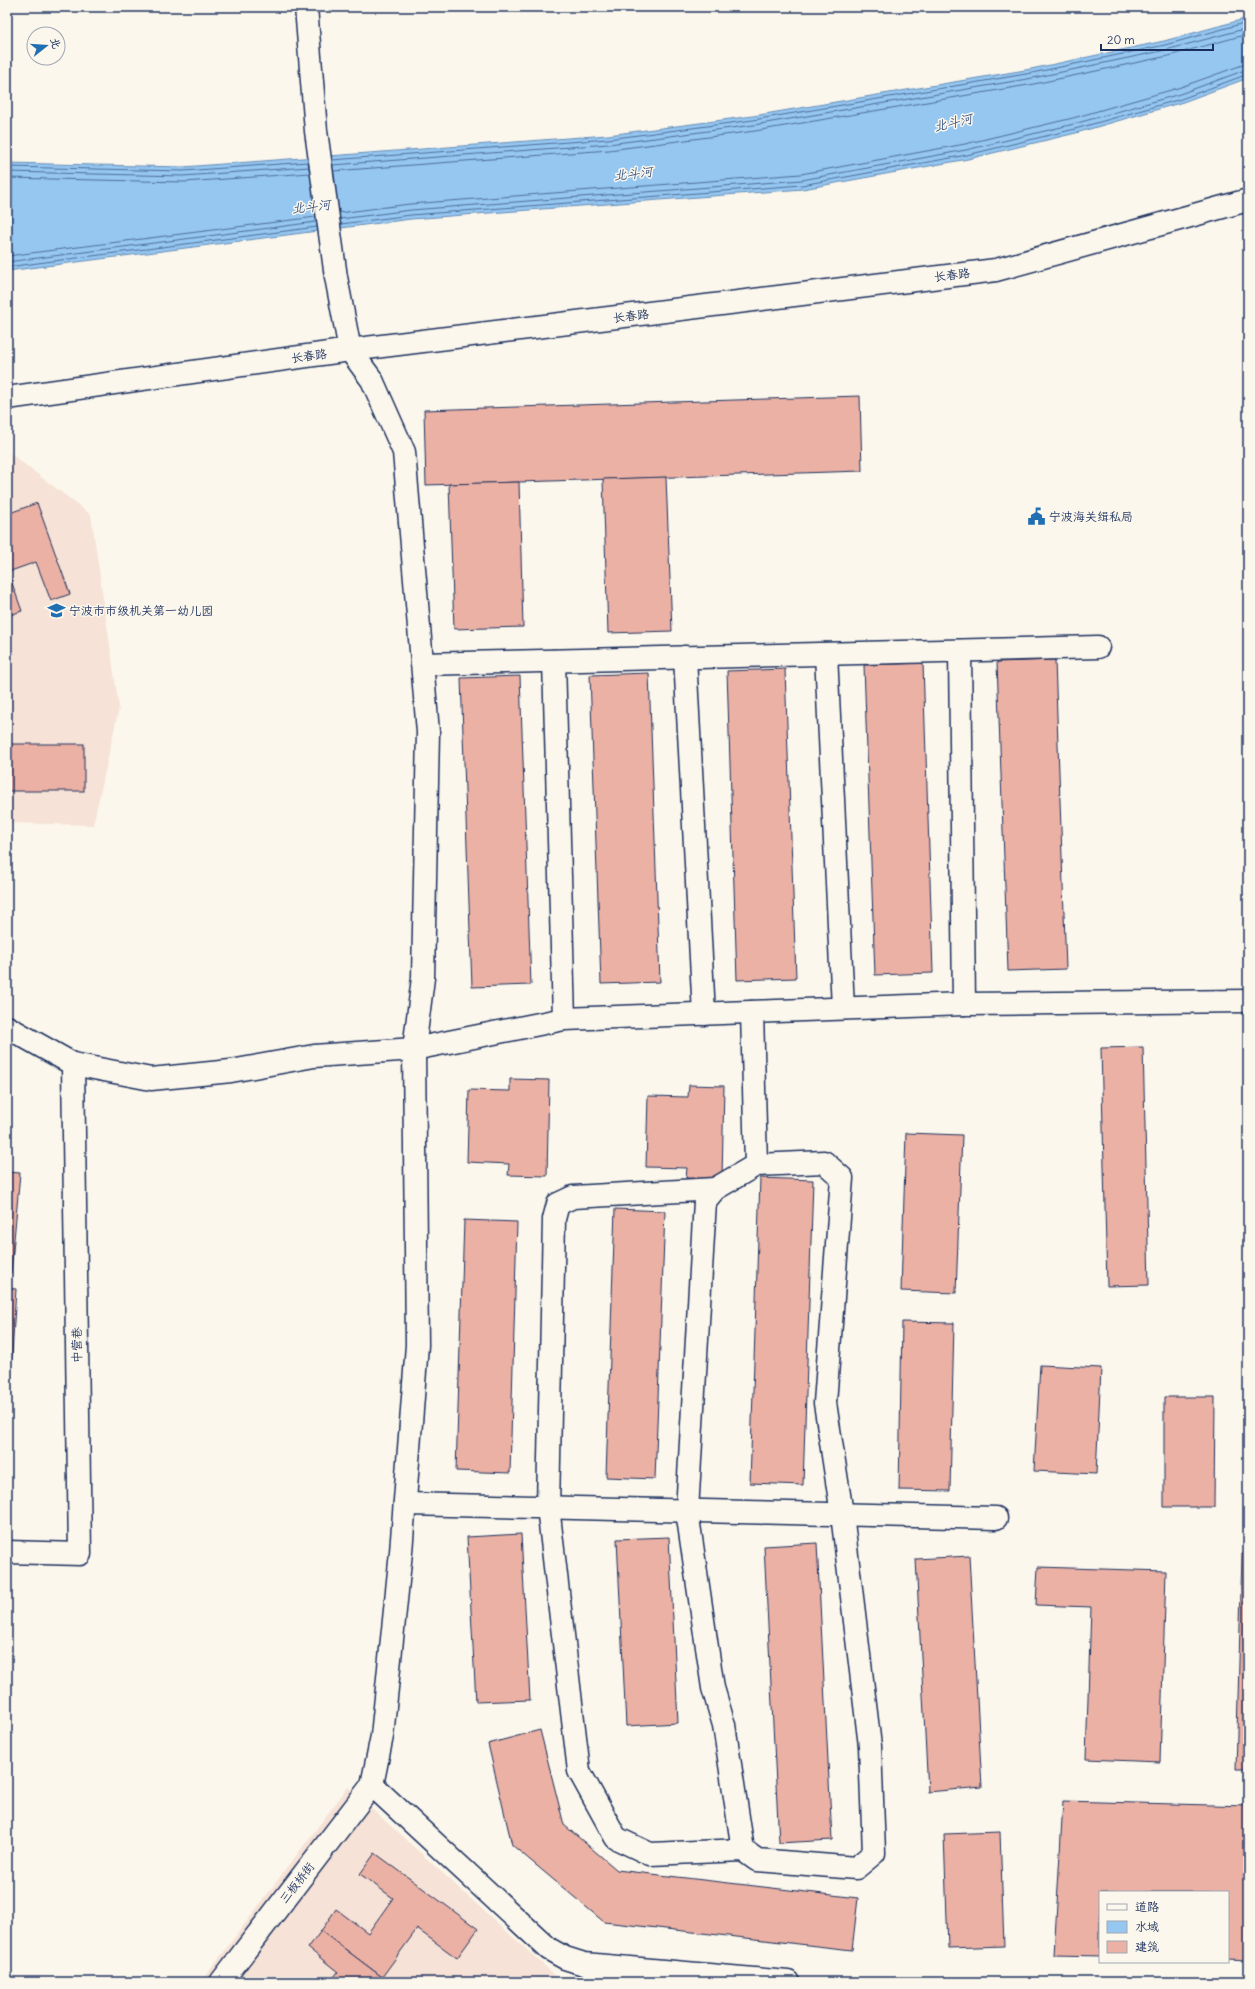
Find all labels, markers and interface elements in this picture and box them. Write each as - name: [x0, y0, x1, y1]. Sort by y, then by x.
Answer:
- north arrow: [26, 26, 66, 66]
- scale bar: [1101, 26, 1213, 52]
- text: 20 m: [1107, 32, 1135, 47]
- text: 北: [47, 36, 64, 50]
- water label: 北斗河: [932, 109, 976, 135]
- water label: 北斗河: [613, 163, 655, 184]
- water label: 北斗河: [291, 196, 333, 217]
- street label: 长春路: [933, 265, 971, 284]
- street label: 长春路: [612, 306, 650, 325]
- street label: 长春路: [290, 346, 328, 365]
- public building icon: 宁波海关缉私局: [1026, 507, 1046, 527]
- place label: 宁波海关缉私局: [1049, 509, 1133, 524]
- school or university icon: 宁波市市级机关第一幼儿园: [46, 601, 66, 621]
- place label: 宁波市市级机关第一幼儿园: [69, 603, 213, 618]
- street label: 中营巷: [69, 1327, 84, 1363]
- street label: 三板桥街: [276, 1859, 317, 1906]
- legend: [1099, 1891, 1229, 1963]
- text: 道路: [1135, 1899, 1159, 1914]
- text: 水域: [1135, 1919, 1159, 1934]
- text: 建筑: [1135, 1939, 1159, 1954]

